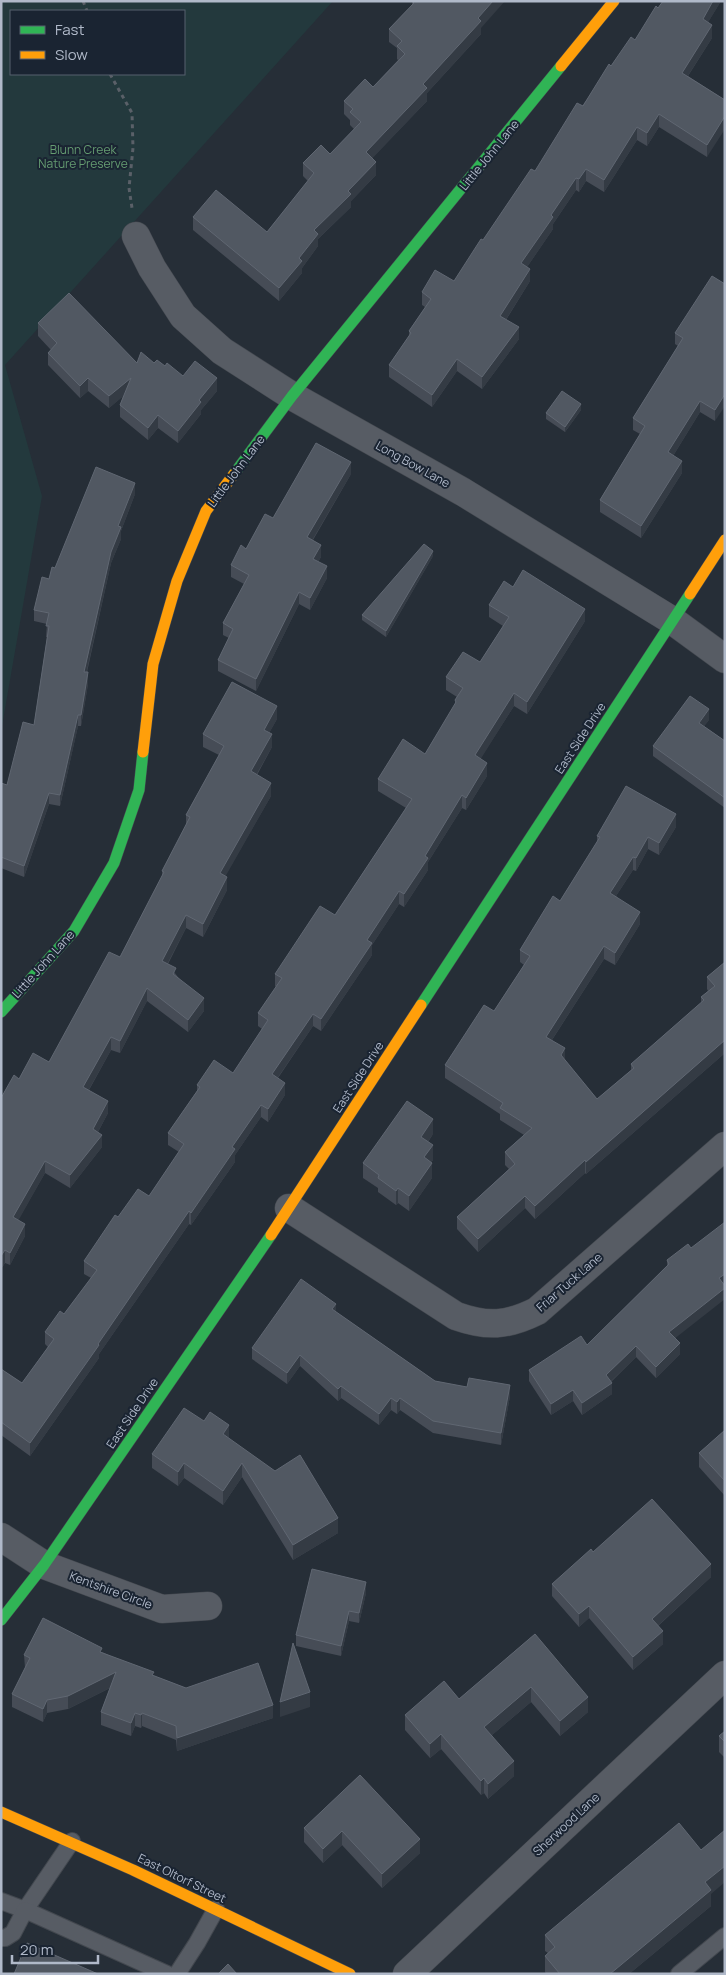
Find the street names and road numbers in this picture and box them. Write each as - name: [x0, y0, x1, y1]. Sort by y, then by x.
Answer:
- street label: Little John Lane: [455, 116, 523, 194]
- street label: Little John Lane: [203, 431, 269, 511]
- street label: Long Bow Lane: [373, 437, 453, 491]
- street label: East Side Drive: [551, 699, 609, 777]
- street label: Little John Lane: [8, 926, 78, 1002]
- street label: East Side Drive: [329, 1038, 387, 1116]
- street label: Friar Tuck Lane: [532, 1249, 606, 1315]
- street label: East Side Drive: [102, 1374, 162, 1452]
- street label: Kentshire Circle: [67, 1567, 155, 1613]
- street label: Sherwood Lane: [529, 1789, 603, 1859]
- street label: East Oltorf Street: [135, 1849, 229, 1907]

